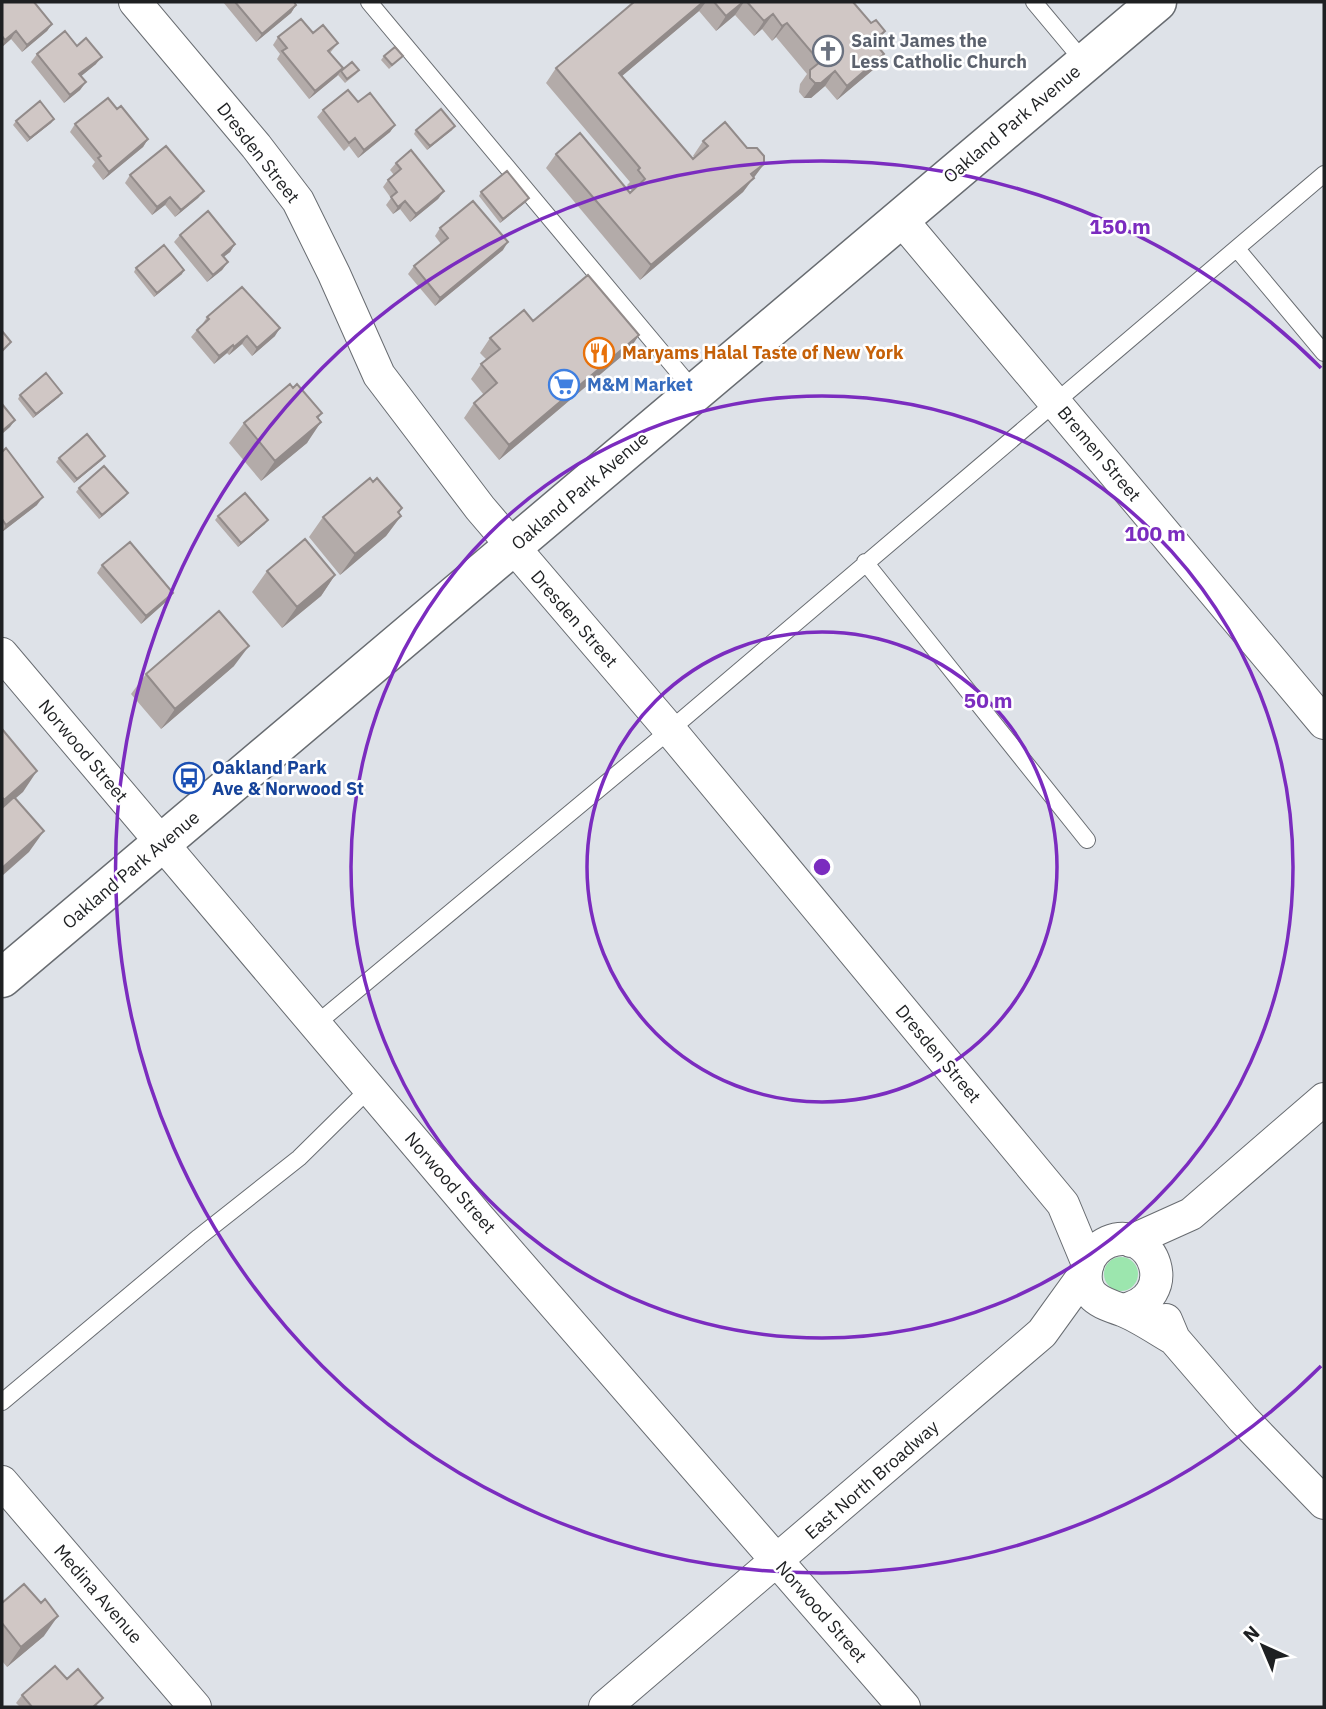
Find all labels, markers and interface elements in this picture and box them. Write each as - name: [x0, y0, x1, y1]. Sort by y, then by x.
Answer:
- place label: Saint James the Less Catholic Church: [851, 29, 1027, 73]
- church icon: Saint James the Less Catholic Church: [811, 34, 845, 68]
- street label: Oakland Park Avenue: [938, 59, 1085, 188]
- street label: Dresden Street: [212, 98, 305, 208]
- text: 150 m: [1089, 212, 1151, 240]
- restaurant icon: Maryams Halal Taste of New York: [582, 336, 616, 370]
- place label: Maryams Halal Taste of New York: [622, 341, 904, 364]
- supermarket icon: M&M Market: [547, 368, 581, 402]
- place label: M&M Market: [587, 373, 693, 396]
- street label: Bremen Street: [1053, 401, 1146, 506]
- street label: Oakland Park Avenue: [506, 426, 653, 555]
- text: 100 m: [1124, 519, 1186, 547]
- street label: Dresden Street: [526, 565, 623, 672]
- text: 50 m: [964, 686, 1012, 714]
- street label: Norwood Street: [34, 694, 133, 807]
- place label: Oakland Park Ave & Norwood St: [212, 756, 364, 800]
- bus stop icon: Oakland Park Ave & Norwood St: [172, 761, 206, 795]
- street label: Oakland Park Avenue: [57, 805, 204, 934]
- centre of rings: [810, 855, 834, 879]
- street label: Dresden Street: [891, 1000, 986, 1108]
- street label: Norwood Street: [400, 1127, 501, 1238]
- street label: East North Broadway: [800, 1415, 943, 1544]
- street label: Medina Avenue: [49, 1539, 148, 1648]
- street label: Norwood Street: [771, 1556, 872, 1667]
- north arrow: [1228, 1611, 1298, 1681]
- text: N: [1238, 1620, 1264, 1647]

